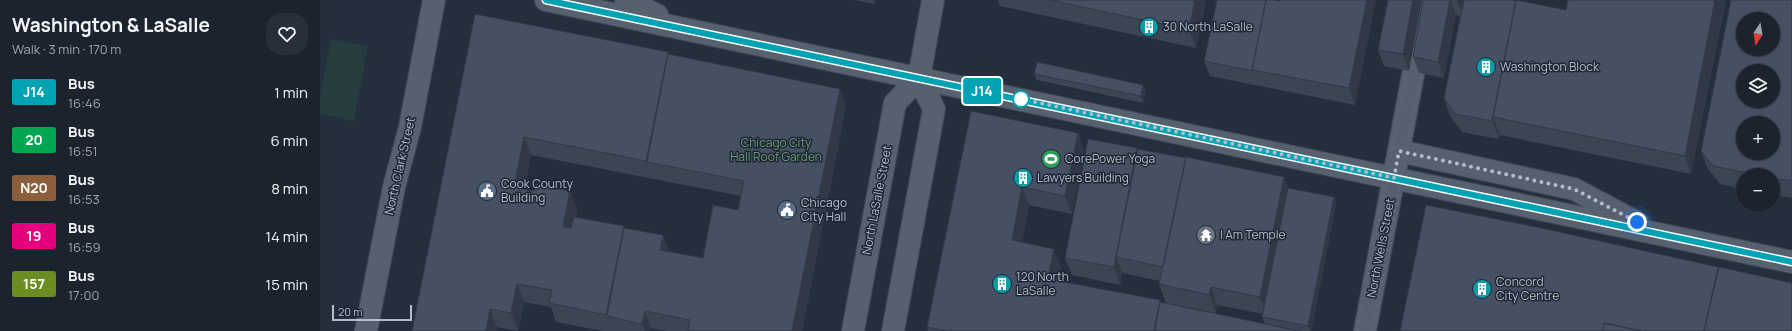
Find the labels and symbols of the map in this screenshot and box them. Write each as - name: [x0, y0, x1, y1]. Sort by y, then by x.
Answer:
- north arrow: [1736, 12, 1780, 56]
- building icon: 30 North LaSalle: [1138, 16, 1160, 38]
- place label: 30 North LaSalle: [1163, 18, 1253, 35]
- building icon: Washington Block: [1475, 56, 1497, 78]
- place label: Washington Block: [1500, 58, 1600, 75]
- line badge: J14: [959, 78, 1005, 104]
- unlabelled marker: [1012, 90, 1030, 108]
- street label: North Clark Street: [380, 115, 419, 216]
- park label: Chicago City Hall Roof Garden: [730, 134, 822, 165]
- street label: North LaSalle Street: [858, 144, 895, 256]
- sports icon: CorePower Yoga: [1040, 148, 1062, 170]
- place label: CorePower Yoga: [1065, 150, 1155, 167]
- building icon: Lawyers Building: [1012, 167, 1034, 189]
- place label: Lawyers Building: [1037, 169, 1129, 186]
- place label: Cook County Building: [501, 175, 574, 206]
- public building icon: Cook County Building: [476, 180, 498, 202]
- place label: Chicago City Hall: [801, 194, 847, 225]
- street label: North Wells Street: [1363, 197, 1399, 299]
- public building icon: Chicago City Hall: [776, 199, 798, 221]
- your location: [1627, 212, 1647, 232]
- temple icon: I Am Temple: [1195, 224, 1217, 246]
- place label: I Am Temple: [1220, 226, 1286, 243]
- place label: 120 North LaSalle: [1016, 268, 1069, 299]
- building icon: 120 North LaSalle: [991, 273, 1013, 295]
- place label: Concord City Centre: [1496, 273, 1559, 304]
- building icon: Concord City Centre: [1471, 278, 1493, 300]
- scale bar: [332, 303, 412, 322]

